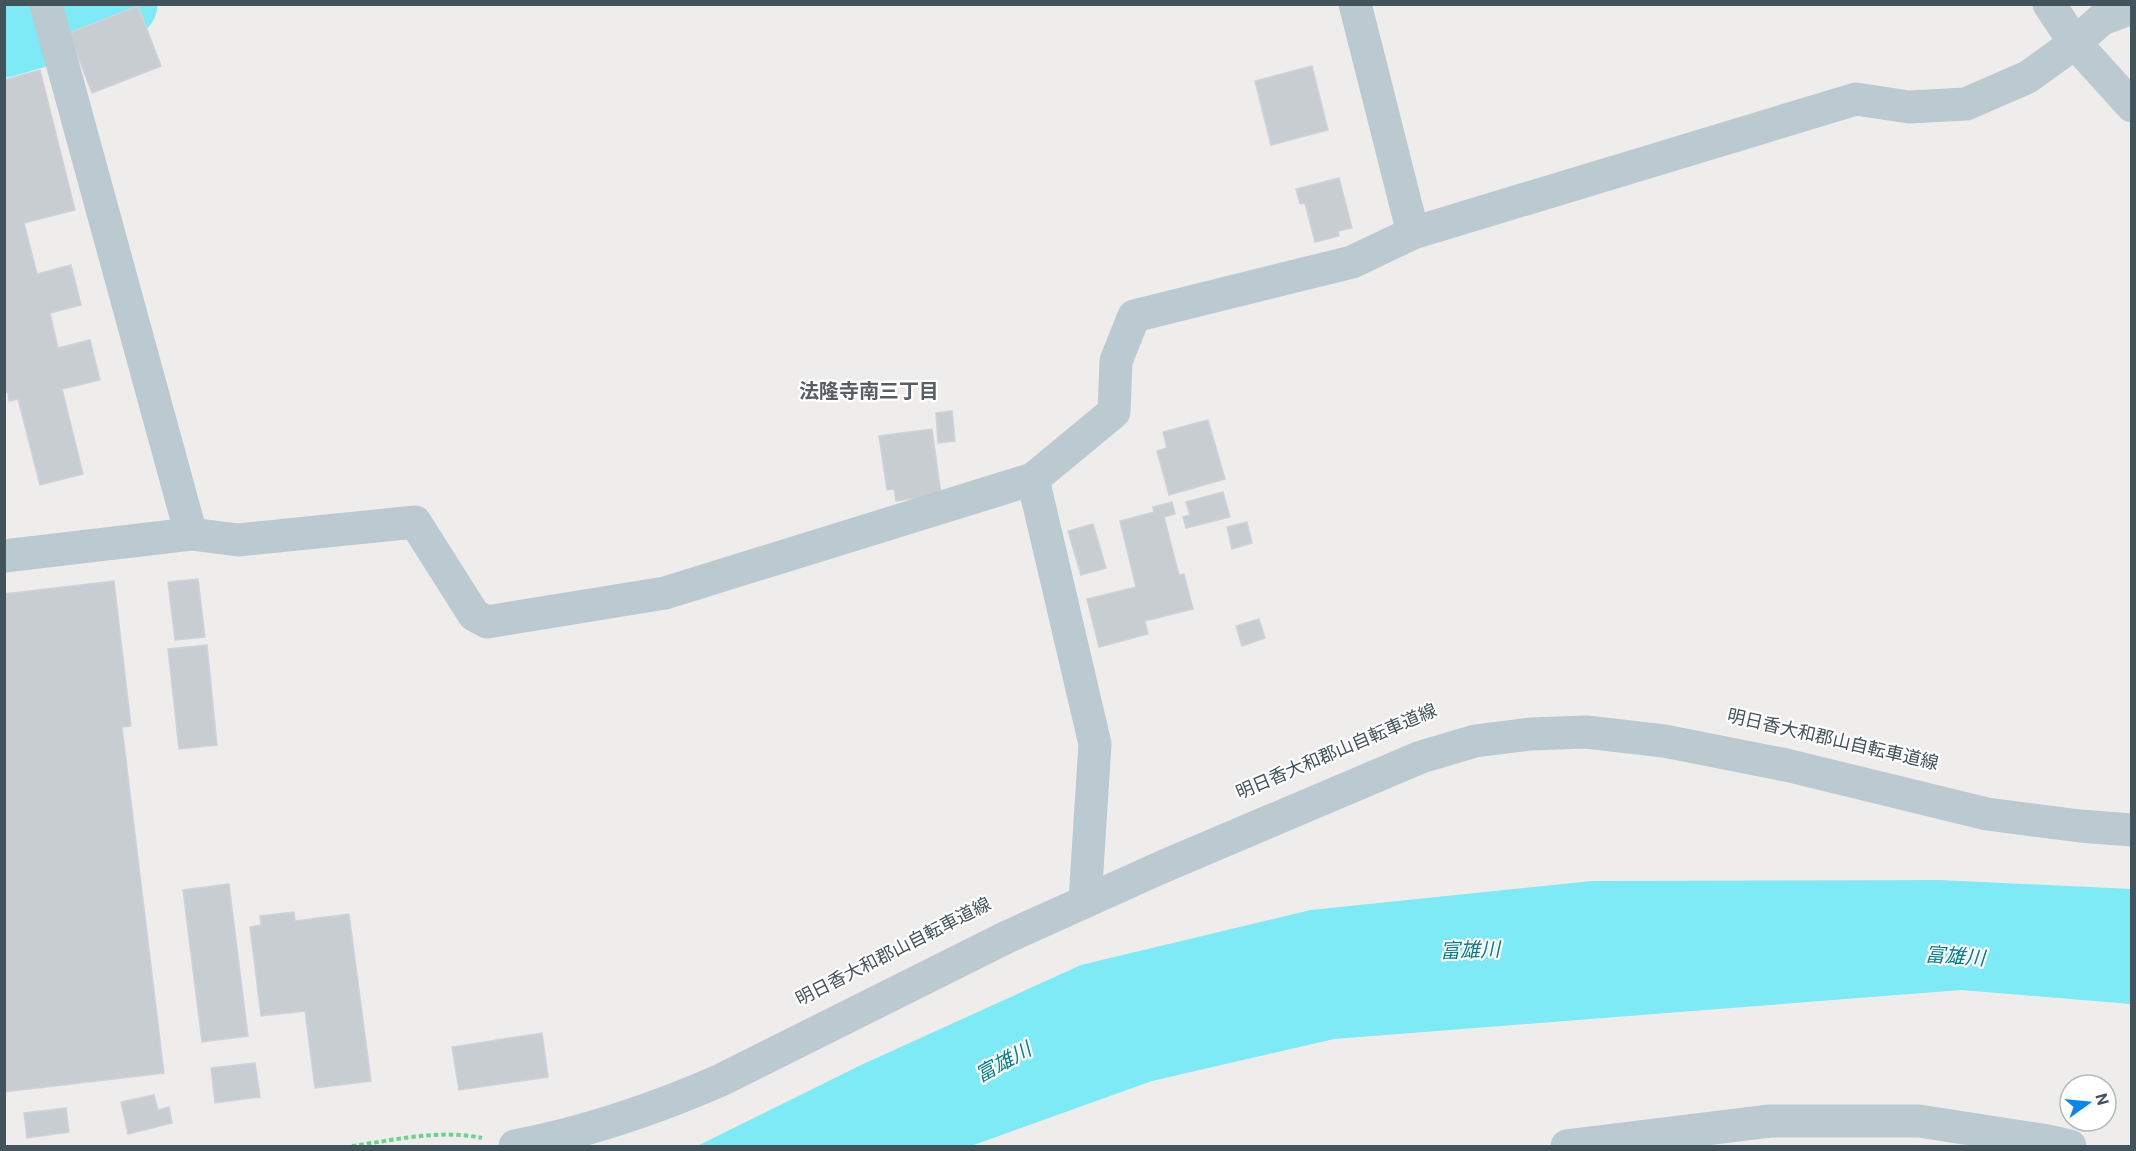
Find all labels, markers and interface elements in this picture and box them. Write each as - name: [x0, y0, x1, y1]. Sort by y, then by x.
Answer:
- district label: 法隆寺南三丁目: [799, 379, 939, 403]
- street label: 明日香大和郡山自転車道線: [1232, 699, 1440, 803]
- street label: 明日香大和郡山自転車道線: [1725, 704, 1941, 774]
- street label: 明日香大和郡山自転車道線: [792, 893, 994, 1009]
- water label: 富雄川: [1440, 937, 1502, 963]
- water label: 富雄川: [1924, 942, 1988, 970]
- water label: 富雄川: [971, 1036, 1037, 1087]
- north arrow: [2058, 1073, 2118, 1133]
- text: N: [2091, 1091, 2113, 1107]

